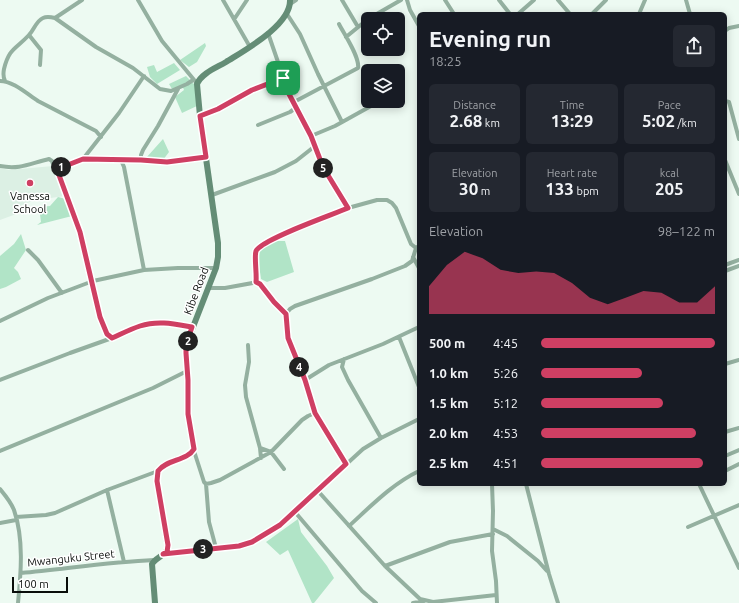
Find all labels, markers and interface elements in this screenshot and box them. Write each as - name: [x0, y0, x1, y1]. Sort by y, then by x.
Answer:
- map controls: [361, 12, 405, 108]
- button: locate: [361, 12, 405, 56]
- button: share: [673, 25, 715, 67]
- text: Evening run: [429, 26, 551, 51]
- text: 18:25: [429, 54, 462, 68]
- pin: [266, 61, 300, 95]
- button: layers: [361, 64, 405, 108]
- icon: arrive: [272, 67, 294, 89]
- text: Distance: [453, 99, 496, 111]
- text: Time: [560, 99, 584, 111]
- text: Pace: [658, 99, 681, 111]
- text: 2.68: [449, 111, 482, 130]
- text: 13:29: [551, 111, 593, 130]
- text: 5:02: [642, 111, 675, 130]
- text: km: [482, 117, 500, 129]
- text: /km: [675, 117, 697, 129]
- pin: 1: [51, 157, 71, 177]
- pin: 5: [313, 158, 333, 178]
- text: 1: [58, 161, 64, 173]
- text: 5: [320, 162, 326, 174]
- text: Elevation: [452, 167, 498, 179]
- text: Heart rate: [547, 167, 597, 179]
- text: kcal: [660, 167, 679, 179]
- marker: Vanessa School: [25, 178, 35, 188]
- text: 30: [459, 179, 478, 198]
- text: 133: [545, 179, 574, 198]
- text: 205: [655, 179, 684, 198]
- text: m: [478, 185, 490, 197]
- text: bpm: [574, 185, 599, 197]
- place label: Vanessa School: [10, 190, 50, 215]
- text: Elevation: [429, 224, 483, 238]
- text: 98–122 m: [658, 224, 715, 238]
- street label: Kibe Road: [181, 266, 211, 316]
- pin: 2: [178, 331, 198, 351]
- text: 2: [185, 335, 191, 347]
- text: 500 m: [429, 336, 465, 350]
- text: 4:45: [493, 336, 518, 350]
- pin: 4: [289, 357, 309, 377]
- text: 4: [296, 361, 302, 373]
- text: 1.0 km: [429, 366, 468, 380]
- text: 5:26: [493, 366, 518, 380]
- text: 1.5 km: [429, 396, 468, 410]
- text: 5:12: [493, 396, 518, 410]
- text: 2.0 km: [429, 426, 468, 440]
- text: 4:53: [493, 426, 518, 440]
- text: 2.5 km: [429, 456, 468, 470]
- text: 4:51: [493, 456, 518, 470]
- pin: 3: [193, 539, 213, 559]
- text: 3: [200, 543, 206, 555]
- street label: Mwanguku Street: [27, 547, 116, 569]
- scale bar: [12, 575, 68, 594]
- text: 100 m: [18, 578, 49, 590]

